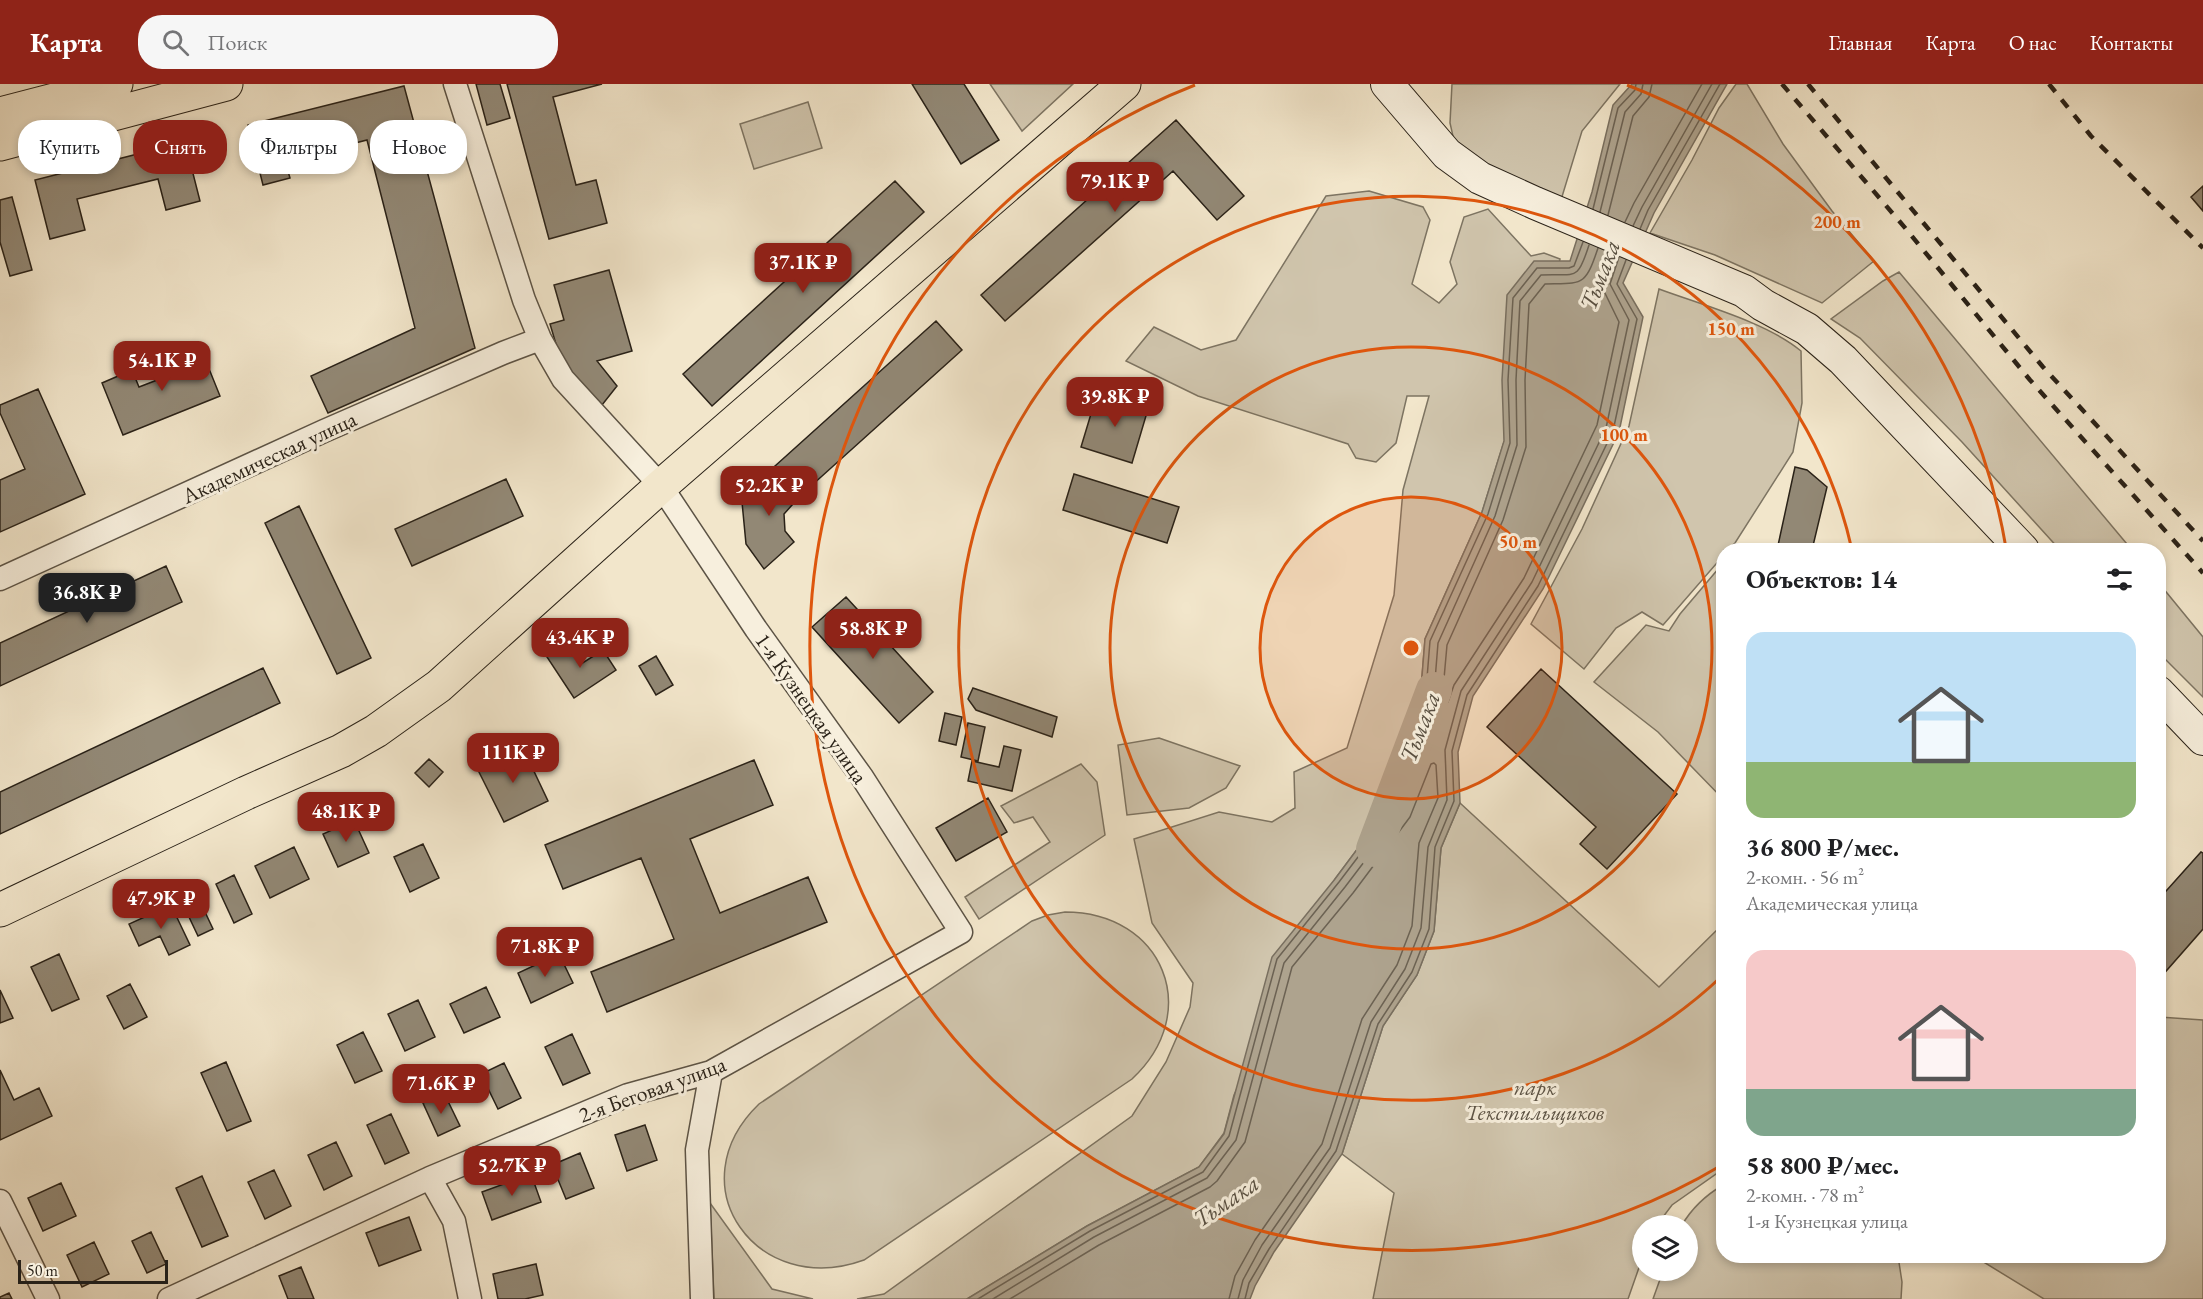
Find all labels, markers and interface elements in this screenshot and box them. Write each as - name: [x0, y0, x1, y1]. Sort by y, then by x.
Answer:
- search box: [138, 15, 558, 69]
- text: Карта: [30, 24, 102, 60]
- icon: search: [159, 26, 192, 59]
- text: Поиск: [207, 28, 267, 57]
- text: Главная: [1828, 29, 1892, 56]
- text: Карта: [1925, 29, 1976, 56]
- text: О нас: [2009, 29, 2057, 56]
- text: Контакты: [2090, 29, 2173, 56]
- chip: Купить: [18, 120, 121, 174]
- chip: Снять: [133, 120, 227, 174]
- chip: Фильтры: [239, 120, 358, 174]
- chip: Новое: [370, 120, 467, 174]
- pin: 79.1K ₽: [1060, 162, 1170, 213]
- text: 79.1K ₽: [1081, 168, 1149, 194]
- text: 200 m: [1813, 210, 1861, 233]
- water label: Тьмака: [1572, 235, 1627, 314]
- pin: 37.1K ₽: [748, 243, 858, 294]
- text: 37.1K ₽: [769, 249, 837, 275]
- text: 150 m: [1707, 317, 1755, 340]
- pin: 54.1K ₽: [107, 341, 217, 392]
- text: 54.1K ₽: [128, 347, 196, 373]
- pin: 39.8K ₽: [1060, 377, 1170, 428]
- text: 39.8K ₽: [1081, 383, 1149, 409]
- street label: Академическая улица: [176, 404, 361, 511]
- text: 100 m: [1600, 423, 1648, 446]
- pin: 52.2K ₽: [714, 466, 824, 517]
- text: 52.2K ₽: [735, 472, 803, 498]
- text: 50 m: [1499, 530, 1537, 553]
- text: Объектов: 14: [1746, 562, 1897, 596]
- icon: filters: [2103, 563, 2136, 596]
- pin: 36.8K ₽: [32, 573, 142, 624]
- text: 36.8K ₽: [53, 579, 121, 605]
- pin: 58.8K ₽: [818, 609, 928, 660]
- text: 58.8K ₽: [839, 615, 907, 641]
- pin: 43.4K ₽: [525, 618, 635, 669]
- text: 43.4K ₽: [546, 624, 614, 650]
- street label: 1-я Кузнецкая улица: [749, 627, 875, 790]
- centre of rings: [1401, 638, 1421, 658]
- icon: home: [1887, 671, 1995, 779]
- water label: Тьмака: [1392, 687, 1447, 766]
- pin: 111K ₽: [464, 733, 562, 784]
- text: 111K ₽: [481, 739, 545, 765]
- pin: 48.1K ₽: [291, 792, 401, 843]
- text: 48.1K ₽: [312, 798, 380, 824]
- text: 36 800 ₽/мес.: [1746, 830, 1899, 864]
- text: 2-комн. · 56 m²: [1746, 864, 1864, 890]
- pin: 47.9K ₽: [106, 879, 216, 930]
- text: 47.9K ₽: [127, 885, 195, 911]
- text: Академическая улица: [1746, 890, 1918, 916]
- pin: 71.8K ₽: [490, 927, 600, 978]
- text: 71.8K ₽: [511, 933, 579, 959]
- icon: home: [1887, 989, 1995, 1097]
- street label: 2-я Беговая улица: [575, 1049, 730, 1130]
- pin: 71.6K ₽: [386, 1064, 496, 1115]
- text: 71.6K ₽: [407, 1070, 475, 1096]
- park label: парк Текстильщиков: [1466, 1073, 1604, 1127]
- pin: 52.7K ₽: [457, 1146, 567, 1197]
- text: 58 800 ₽/мес.: [1746, 1148, 1899, 1182]
- text: 52.7K ₽: [478, 1152, 546, 1178]
- water label: Тьмака: [1187, 1167, 1265, 1234]
- text: 2-комн. · 78 m²: [1746, 1182, 1864, 1208]
- text: 1-я Кузнецкая улица: [1746, 1208, 1908, 1234]
- map controls: [1632, 1215, 1698, 1281]
- button: layers: [1632, 1215, 1698, 1281]
- scale bar: [18, 1257, 168, 1284]
- text: 50 m: [27, 1260, 58, 1281]

